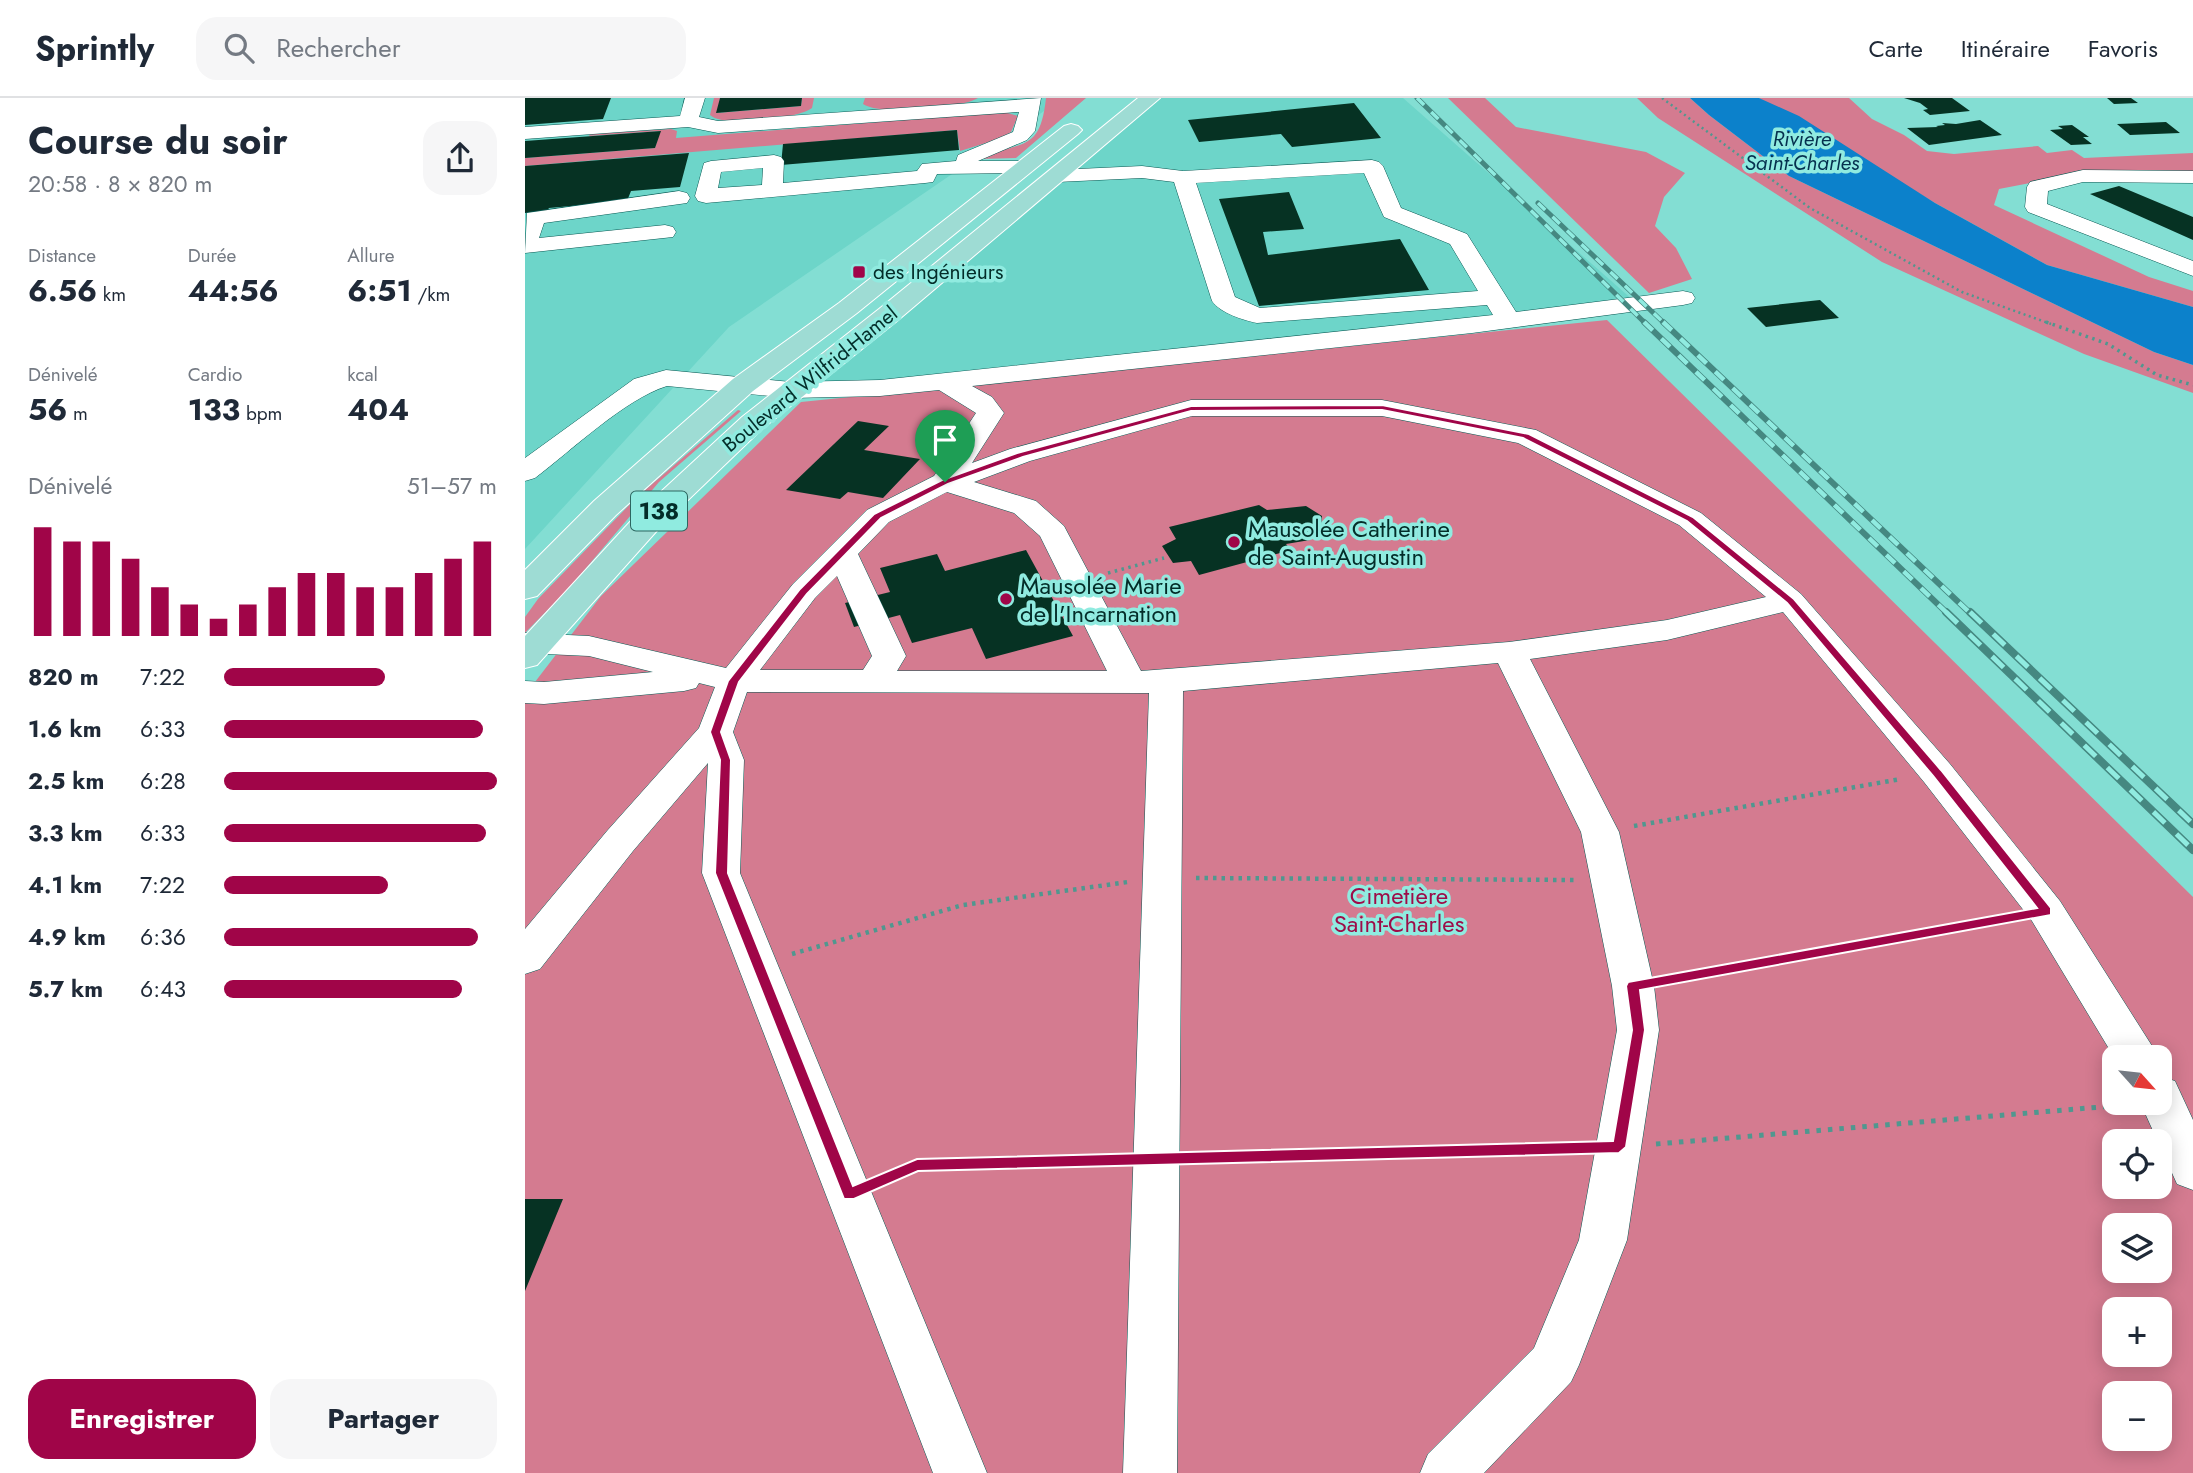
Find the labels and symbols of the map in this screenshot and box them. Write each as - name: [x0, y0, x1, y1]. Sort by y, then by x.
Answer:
- water label: Rivière Saint-Charles: [1745, 124, 1860, 178]
- place label: des Ingénieurs: [873, 257, 1004, 287]
- marker: des Ingénieurs: [851, 264, 867, 280]
- street label: Boulevard Wilfrid-Hamel: [716, 299, 904, 459]
- pin: [915, 410, 975, 482]
- road number: 138: [631, 492, 687, 530]
- place label: Mausolée Catherine de Saint-Augustin: [1248, 511, 1450, 574]
- marker: Mausolée Catherine de Saint-Augustin: [1226, 534, 1242, 550]
- place label: Mausolée Marie de l'Incarnation: [1020, 568, 1182, 631]
- marker: Mausolée Marie de l'Incarnation: [998, 591, 1014, 607]
- park label: Cimetière Saint-Charles: [1334, 878, 1464, 941]
- north arrow: [2102, 1045, 2172, 1115]

